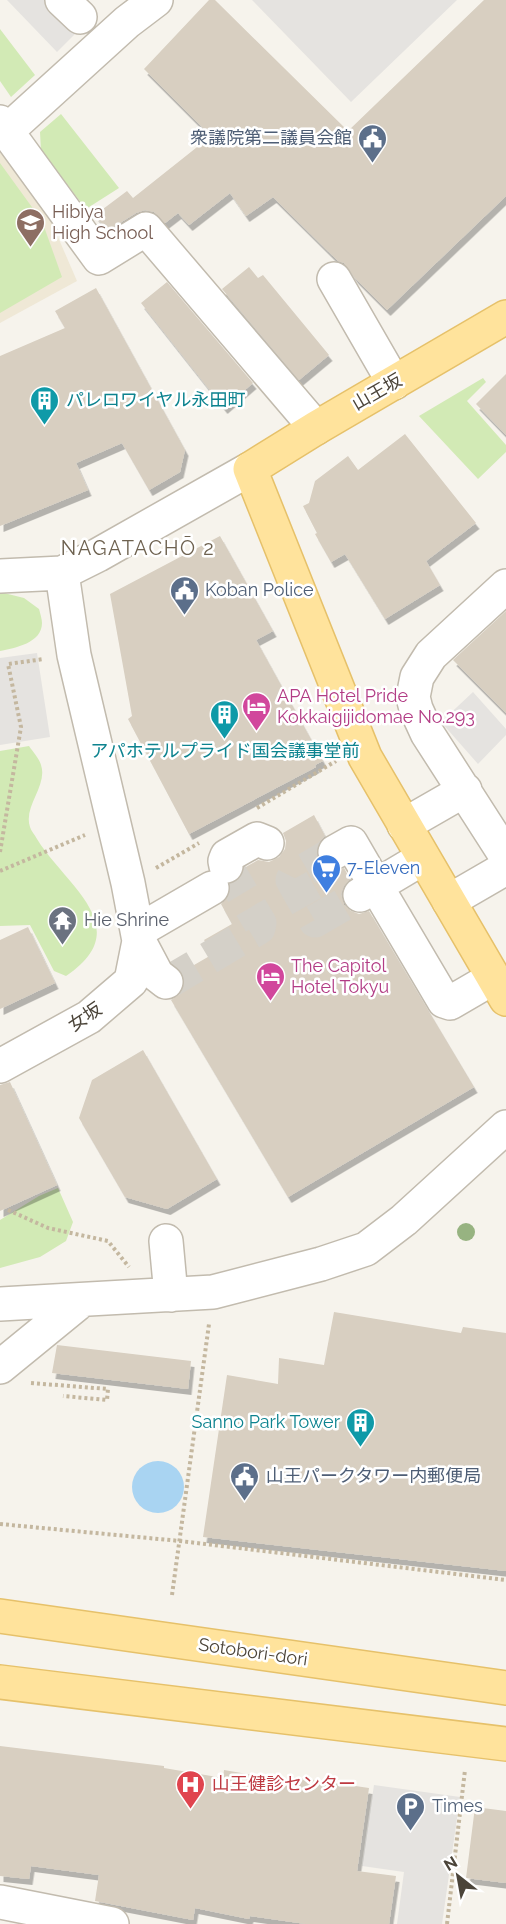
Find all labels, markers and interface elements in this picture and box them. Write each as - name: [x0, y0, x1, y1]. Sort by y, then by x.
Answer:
- public building icon: 衆議院第二議員会館: [357, 122, 389, 164]
- place label: 衆議院第二議員会館: [190, 127, 352, 148]
- place label: Hibiya High School: [52, 201, 153, 243]
- school or university icon: Hibiya High School: [15, 206, 47, 248]
- street label: 山王坂: [348, 369, 405, 414]
- building icon: パレロワイヤル永田町: [29, 384, 61, 426]
- place label: パレロワイヤル永田町: [66, 389, 245, 410]
- district label: NAGATACHŌ 2: [61, 536, 215, 560]
- public building icon: Koban Police: [168, 574, 200, 616]
- place label: Koban Police: [205, 579, 314, 600]
- place label: APA Hotel Pride Kokkaigijidomae No.293: [277, 685, 475, 727]
- hotel icon: APA Hotel Pride Kokkaigijidomae No.293: [240, 690, 272, 732]
- building icon: アパホテルプライド国会議事堂前: [209, 698, 241, 740]
- place label: アパホテルプライド国会議事堂前: [90, 740, 360, 761]
- supermarket icon: 7-Eleven: [310, 852, 342, 894]
- place label: 7-Eleven: [347, 857, 420, 878]
- temple icon: Hie Shrine: [47, 904, 79, 946]
- place label: Hie Shrine: [84, 909, 170, 930]
- place label: The Capitol Hotel Tokyu: [291, 955, 389, 997]
- hotel icon: The Capitol Hotel Tokyu: [254, 960, 286, 1002]
- street label: 女坂: [64, 998, 106, 1035]
- building icon: Sanno Park Tower: [345, 1406, 377, 1448]
- place label: Sanno Park Tower: [192, 1411, 341, 1432]
- public building icon: 山王パークタワー内郵便局: [229, 1460, 261, 1502]
- place label: 山王パークタワー内郵便局: [266, 1465, 481, 1486]
- street label: Sotobori-dori: [197, 1633, 309, 1670]
- hospital icon: 山王健診センター: [175, 1768, 207, 1810]
- place label: 山王健診センター: [212, 1773, 356, 1794]
- parking icon: Times: [395, 1790, 427, 1832]
- place label: Times: [432, 1795, 483, 1816]
- north arrow: [428, 1846, 488, 1906]
- text: N: [440, 1852, 461, 1875]

